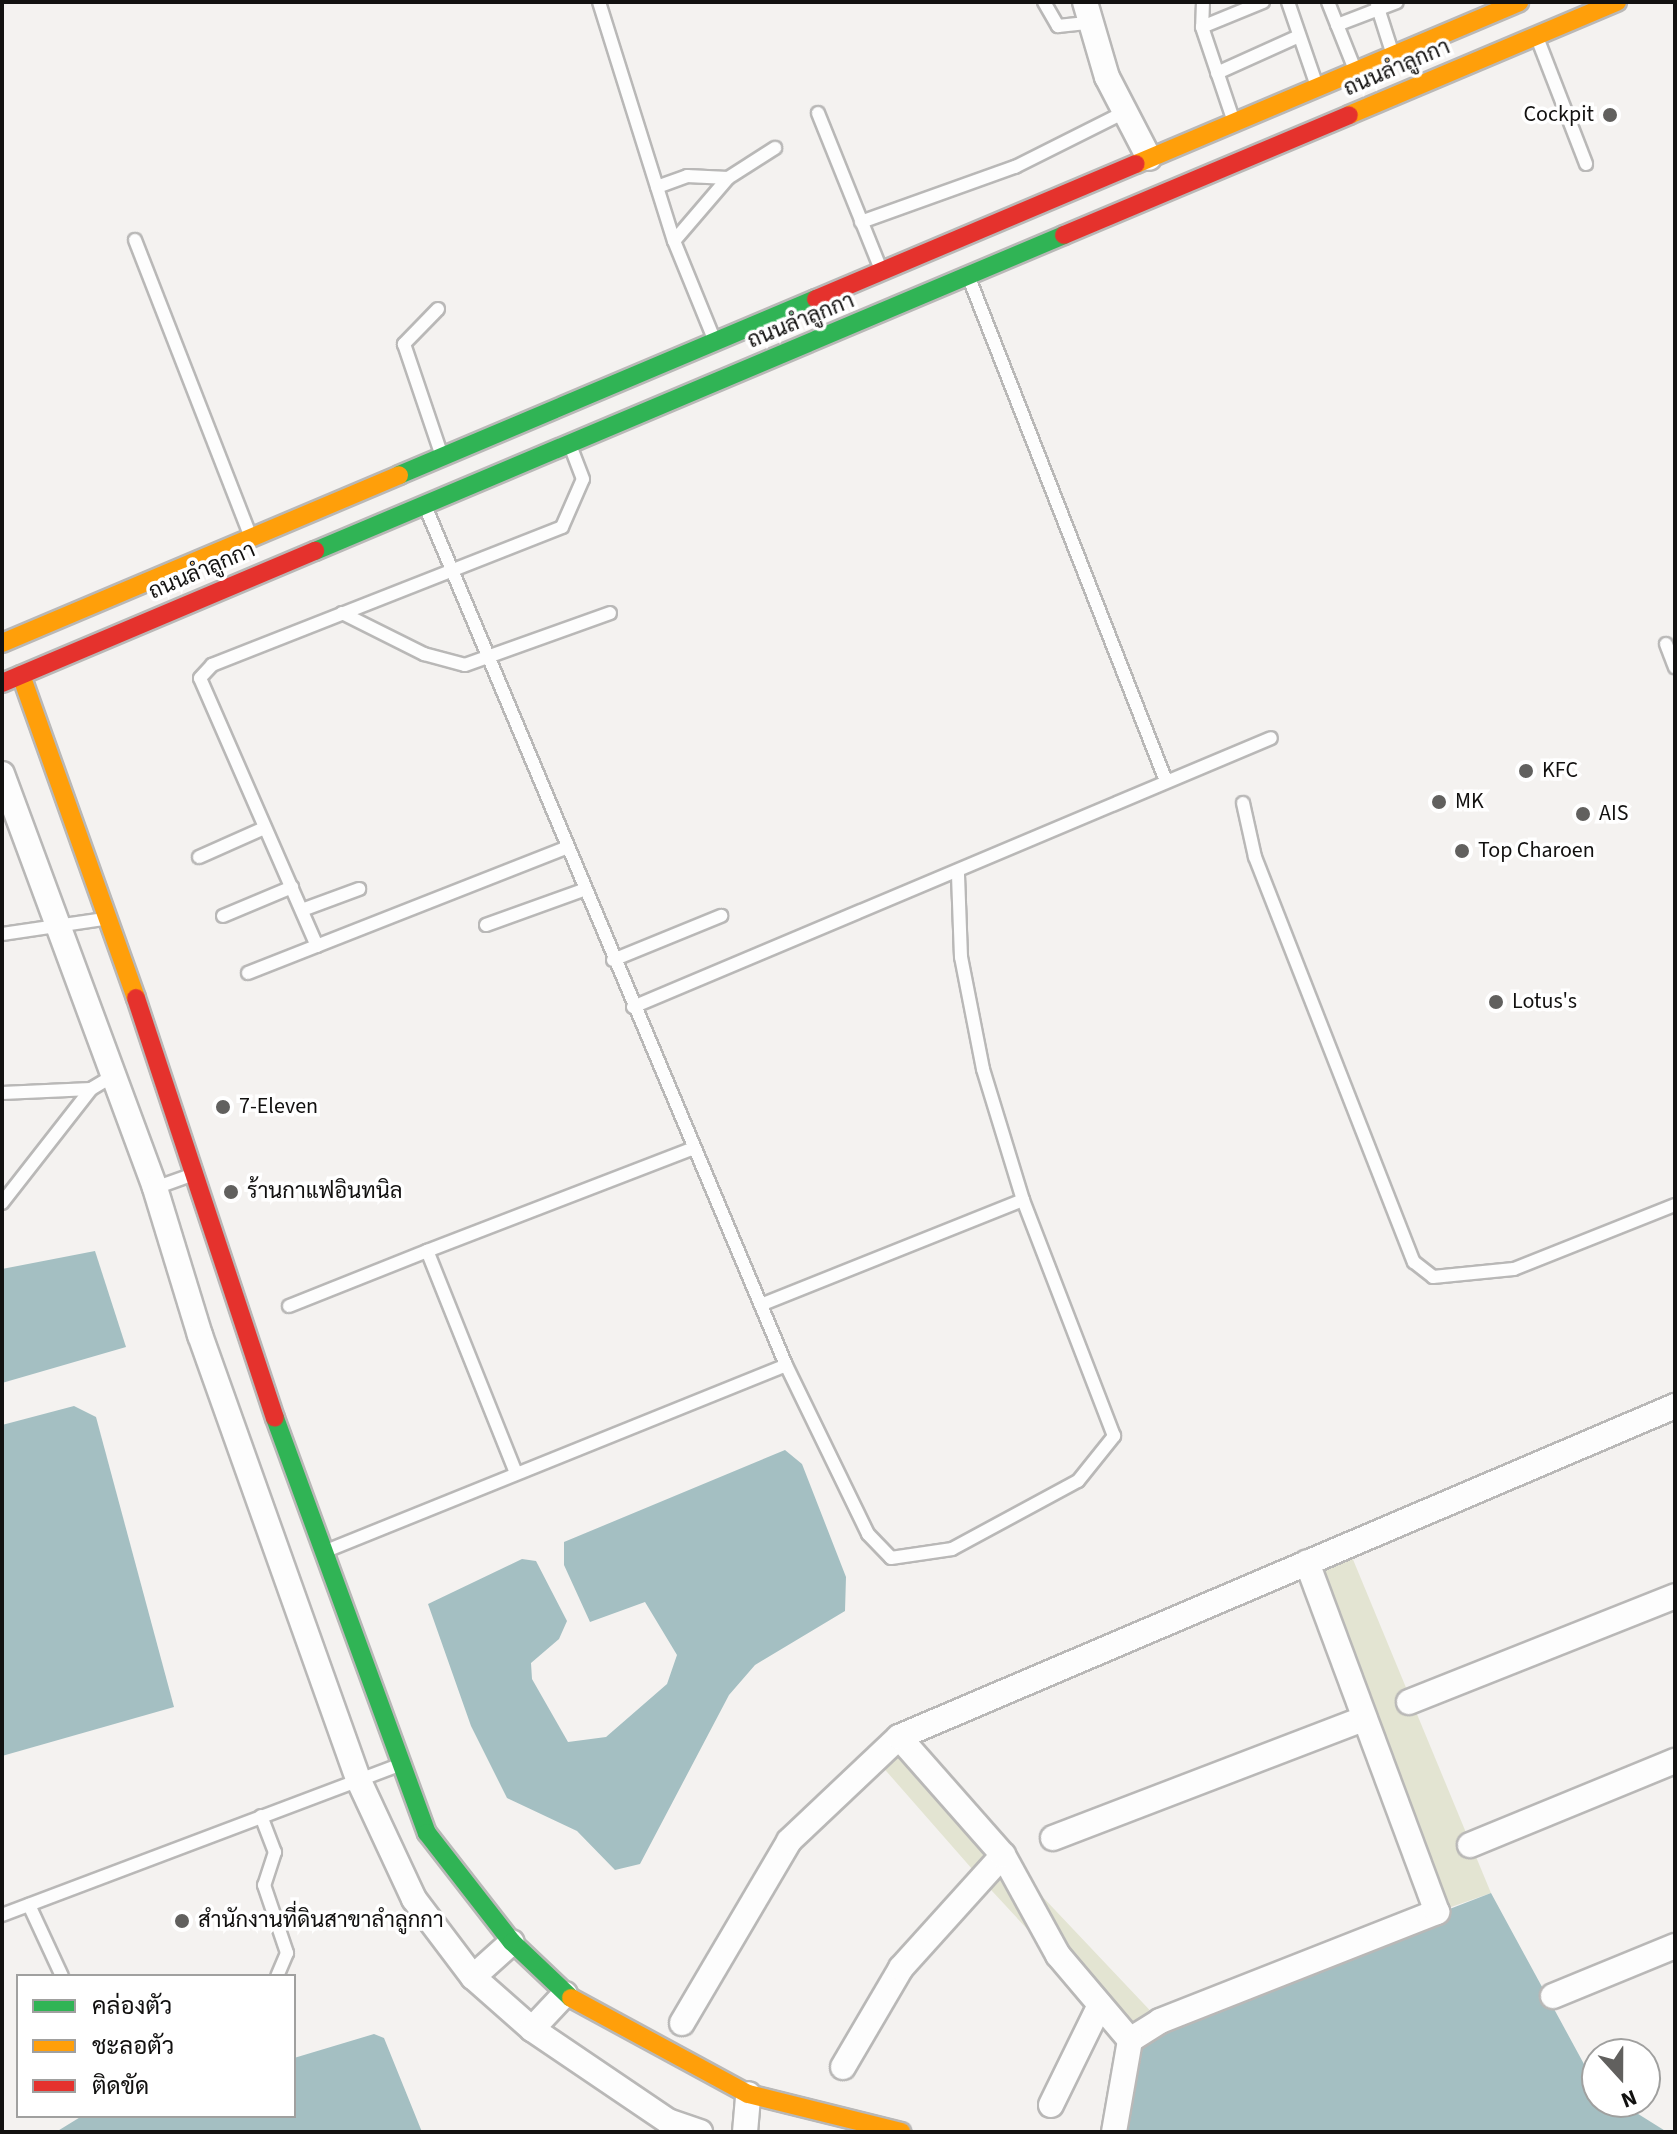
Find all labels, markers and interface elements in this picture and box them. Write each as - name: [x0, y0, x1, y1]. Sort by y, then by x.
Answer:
- street label: ถนนลำลูกกา: [1340, 34, 1454, 102]
- place label: Cockpit: [1524, 102, 1594, 128]
- marker: Cockpit: [1601, 106, 1619, 124]
- street label: ถนนลำลูกกา: [744, 288, 858, 354]
- street label: ถนนลำลูกกา: [145, 537, 259, 605]
- place label: KFC: [1542, 758, 1578, 784]
- marker: KFC: [1517, 762, 1535, 780]
- place label: MK: [1455, 789, 1484, 815]
- marker: MK: [1430, 793, 1448, 811]
- place label: AIS: [1599, 801, 1628, 827]
- marker: AIS: [1574, 805, 1592, 823]
- place label: Top Charoen: [1478, 838, 1595, 864]
- marker: Top Charoen: [1453, 842, 1471, 860]
- place label: Lotus's: [1512, 989, 1577, 1015]
- marker: Lotus's: [1487, 993, 1505, 1011]
- place label: 7-Eleven: [239, 1094, 318, 1120]
- marker: 7-Eleven: [214, 1098, 232, 1116]
- place label: ร้านกาแฟอินทนิล: [247, 1179, 402, 1205]
- marker: ร้านกาแฟอินทนิล: [222, 1183, 240, 1201]
- place label: สำนักงานที่ดินสาขาลำลูกกา: [198, 1908, 444, 1934]
- marker: สำนักงานที่ดินสาขาลำลูกกา: [173, 1912, 191, 1930]
- legend: [16, 1974, 296, 2118]
- text: คล่องตัว: [92, 1989, 172, 2024]
- text: ชะลอตัว: [92, 2029, 174, 2064]
- north arrow: [1581, 2038, 1661, 2118]
- text: ติดขัด: [92, 2069, 149, 2104]
- text: N: [1616, 2081, 1641, 2116]

